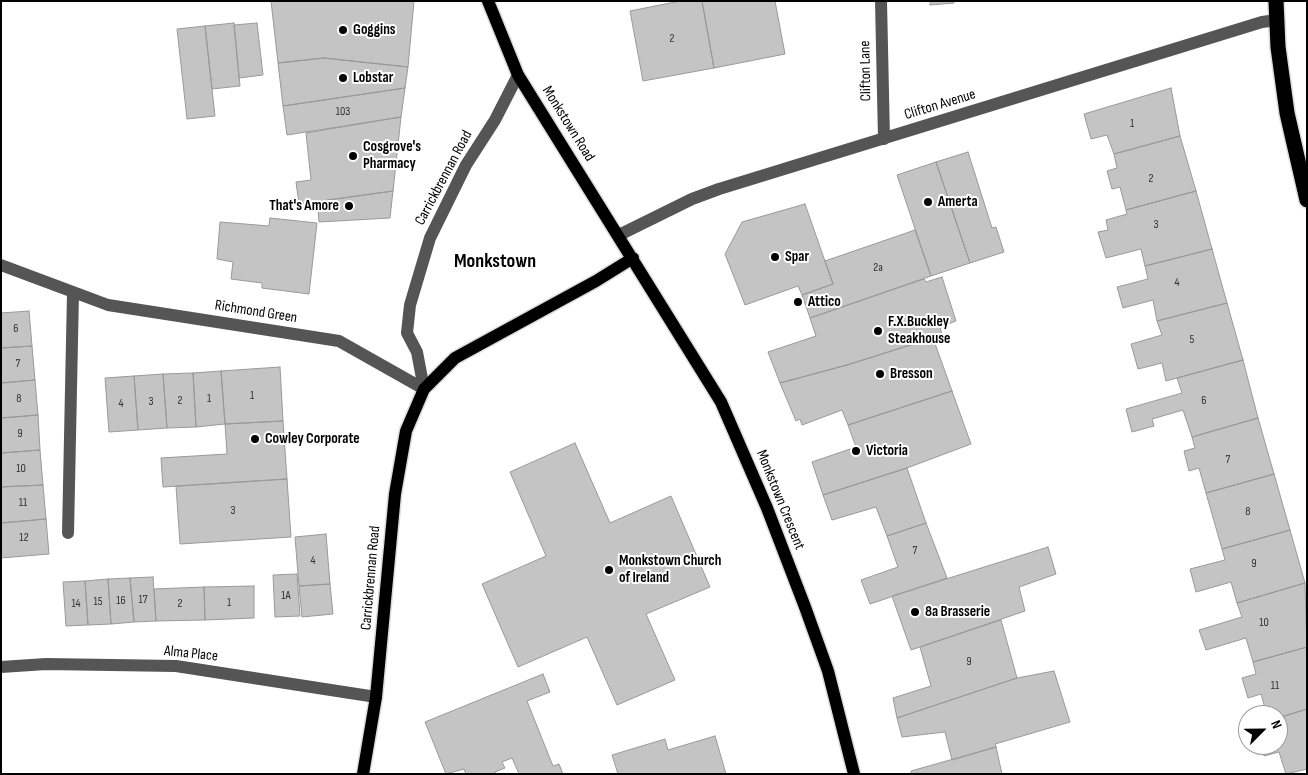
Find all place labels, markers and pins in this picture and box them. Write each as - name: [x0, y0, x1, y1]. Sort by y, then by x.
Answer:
- place label: Goggins: [353, 21, 396, 39]
- marker: Goggins: [337, 24, 349, 36]
- place label: Lobstar: [353, 69, 393, 87]
- marker: Lobstar: [337, 72, 349, 84]
- place label: Cosgrove's Pharmacy: [363, 138, 421, 173]
- marker: Cosgrove's Pharmacy: [347, 150, 359, 162]
- place label: Amerta: [938, 193, 978, 211]
- marker: Amerta: [922, 196, 934, 208]
- place label: That's Amore: [269, 197, 339, 215]
- marker: That's Amore: [343, 200, 355, 212]
- place label: Spar: [785, 248, 809, 266]
- marker: Spar: [769, 251, 781, 263]
- place label: Attico: [808, 293, 841, 311]
- marker: Attico: [792, 296, 804, 308]
- place label: F.X.Buckley Steakhouse: [888, 313, 950, 348]
- marker: F.X.Buckley Steakhouse: [872, 325, 884, 337]
- place label: Bresson: [890, 365, 933, 383]
- marker: Bresson: [874, 368, 886, 380]
- place label: Cowley Corporate: [265, 430, 360, 448]
- marker: Cowley Corporate: [249, 433, 261, 445]
- place label: Victoria: [866, 442, 908, 460]
- marker: Victoria: [850, 445, 862, 457]
- place label: Monkstown Church of Ireland: [619, 552, 721, 587]
- marker: Monkstown Church of Ireland: [603, 564, 615, 576]
- place label: 8a Brasserie: [925, 603, 990, 621]
- marker: 8a Brasserie: [909, 606, 921, 618]

